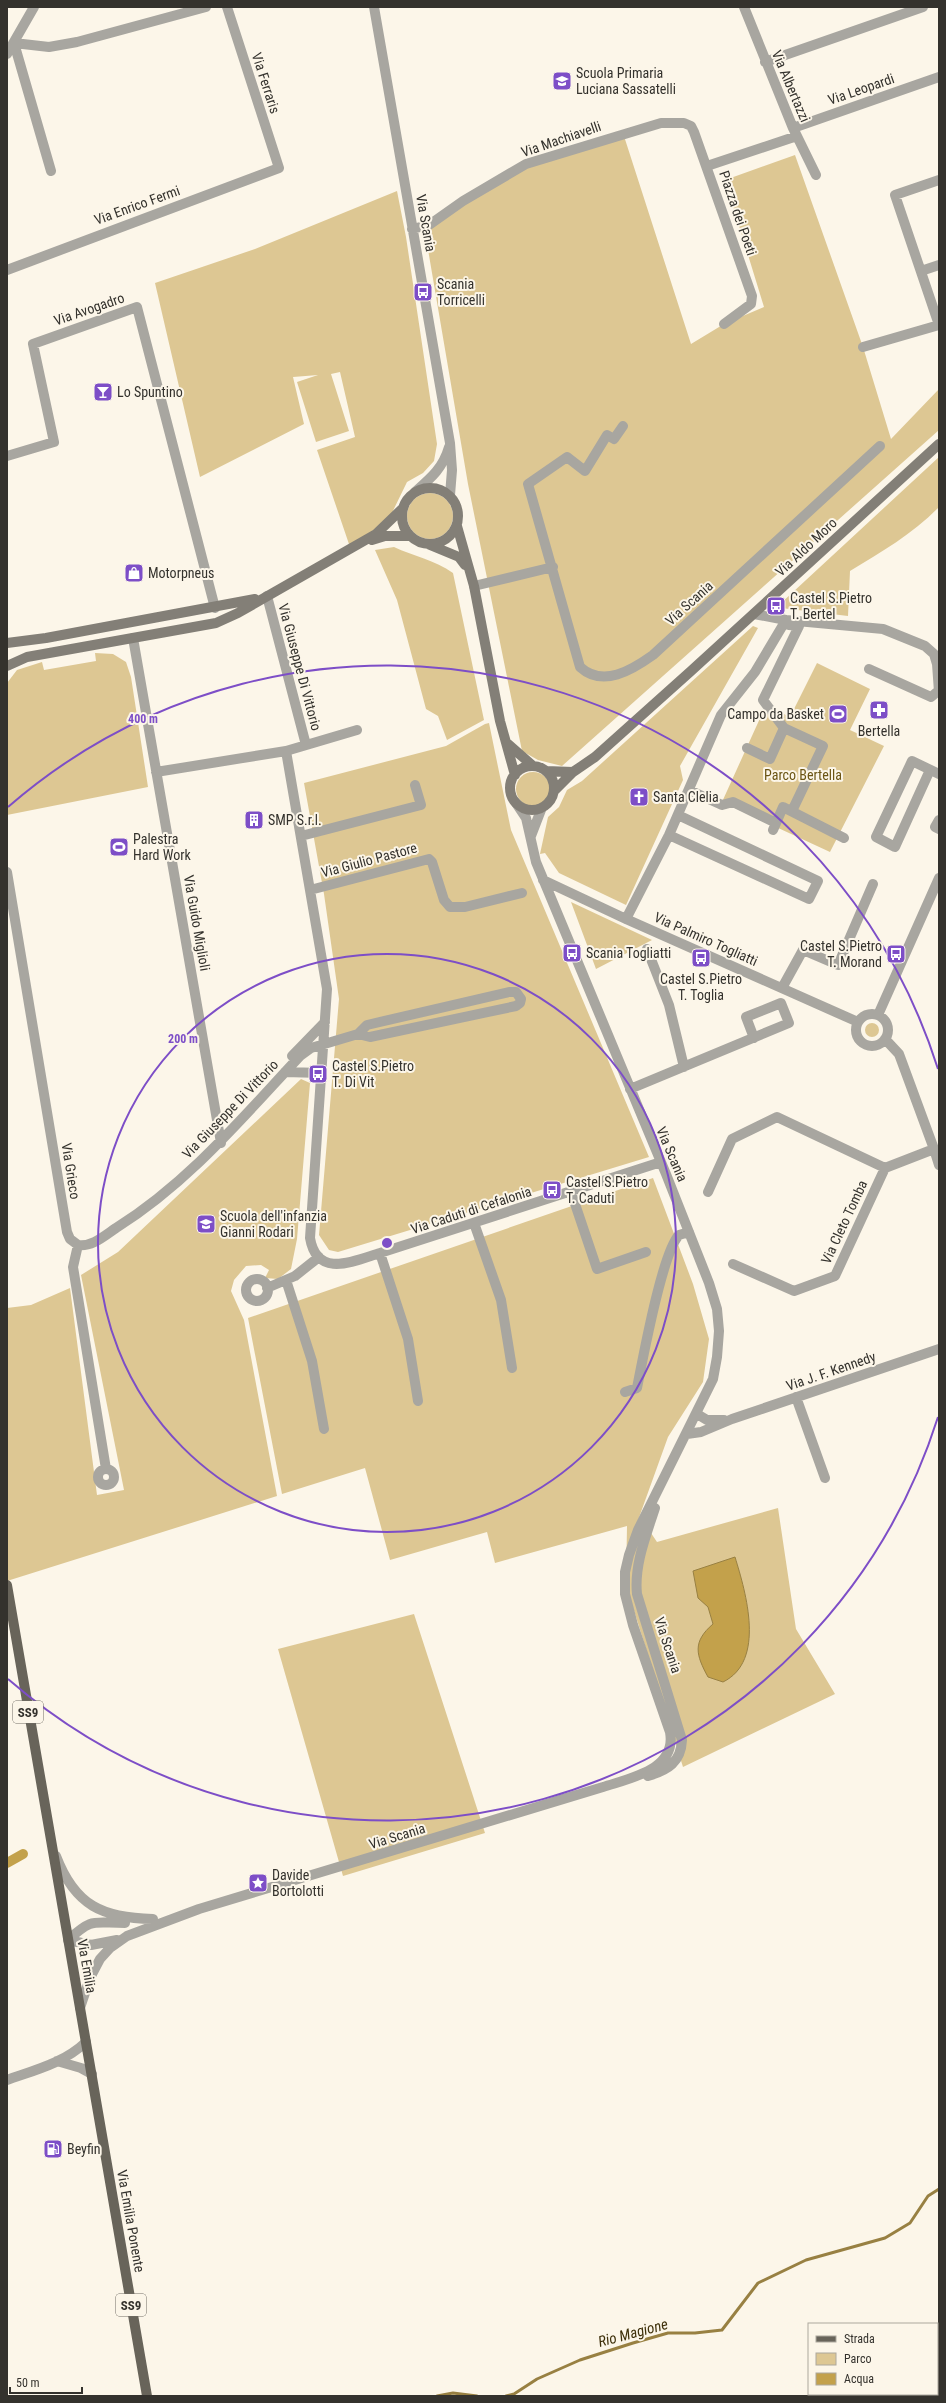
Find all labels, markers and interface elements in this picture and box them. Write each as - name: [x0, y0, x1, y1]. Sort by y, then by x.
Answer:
- street label: Via Albertazzi: [769, 48, 813, 124]
- street label: Via Ferraris: [249, 51, 283, 115]
- place label: Scuola Primaria Luciana Sassatelli: [576, 65, 676, 97]
- school or university icon: Scuola Primaria Luciana Sassatelli: [551, 70, 573, 92]
- street label: Via Leopardi: [826, 70, 896, 108]
- street label: Via Machiavelli: [519, 118, 603, 160]
- street label: Piazza dei Poeti: [716, 169, 760, 257]
- street label: Via Enrico Fermi: [92, 182, 182, 228]
- street label: Via Scania: [413, 193, 439, 253]
- place label: Scania Torricelli: [437, 276, 485, 308]
- bus stop icon: Scania Torricelli: [412, 281, 434, 303]
- street label: Via Avogadro: [52, 289, 126, 329]
- bar icon: Lo Spuntino: [92, 381, 114, 403]
- place label: Lo Spuntino: [117, 384, 183, 400]
- street label: Via Aldo Moro: [772, 514, 840, 580]
- shop icon: Motorpneus: [123, 562, 145, 584]
- place label: Motorpneus: [148, 565, 214, 581]
- street label: Via Scania: [662, 578, 716, 628]
- place label: Castel S.Pietro T. Bertel: [790, 590, 872, 622]
- bus stop icon: Castel S.Pietro T. Bertel: [765, 595, 787, 617]
- street label: Via Giuseppe Di Vittorio: [275, 602, 325, 732]
- pharmacy icon: Bertella: [868, 699, 890, 721]
- sports icon: Campo da Basket: [827, 703, 849, 725]
- place label: Campo da Basket: [727, 706, 824, 722]
- text: 400 m: [128, 712, 158, 726]
- place label: Bertella: [858, 723, 900, 739]
- park label: Parco Bertella: [764, 767, 842, 783]
- church icon: Santa Clelia: [628, 786, 650, 808]
- place label: Santa Clelia: [653, 789, 719, 805]
- building icon: SMP S.r.l.: [243, 809, 265, 831]
- place label: SMP S.r.l.: [268, 812, 322, 828]
- place label: Palestra Hard Work: [133, 831, 191, 863]
- sports icon: Palestra Hard Work: [108, 836, 130, 858]
- street label: Via Giulio Pastore: [319, 839, 419, 880]
- street label: Via Guido Miglioli: [181, 874, 213, 972]
- street label: Via Palmiro Togliatti: [652, 909, 760, 969]
- place label: Castel S.Pietro T. Morand: [800, 938, 882, 970]
- bus stop icon: Scania Togliatti: [561, 942, 583, 964]
- bus stop icon: Castel S.Pietro T. Morand: [885, 943, 907, 965]
- place label: Scania Togliatti: [586, 945, 671, 961]
- bus stop icon: Castel S.Pietro T. Toglia: [690, 947, 712, 969]
- place label: Castel S.Pietro T. Toglia: [660, 971, 742, 1003]
- text: 200 m: [168, 1032, 198, 1046]
- street label: Via Giuseppe Di Vittorio: [179, 1056, 281, 1162]
- place label: Castel S.Pietro T. Di Vit: [332, 1058, 414, 1090]
- bus stop icon: Castel S.Pietro T. Di Vit: [307, 1063, 329, 1085]
- street label: Via Scania: [653, 1124, 691, 1184]
- street label: Via Grieco: [59, 1142, 83, 1200]
- place label: Castel S.Pietro T. Caduti: [566, 1174, 648, 1206]
- street label: Via Cleto Tomba: [818, 1178, 870, 1266]
- bus stop icon: Castel S.Pietro T. Caduti: [541, 1179, 563, 1201]
- street label: Via Caduti di Cefalonia: [409, 1183, 533, 1237]
- place label: Scuola dell'infanzia Gianni Rodari: [220, 1208, 327, 1240]
- school or university icon: Scuola dell'infanzia Gianni Rodari: [195, 1213, 217, 1235]
- centre of rings: [380, 1236, 394, 1250]
- street label: Via J. F. Kennedy: [784, 1348, 878, 1394]
- street label: Via Scania: [651, 1615, 685, 1675]
- road number: SS9: [13, 1701, 43, 1723]
- street label: Via Scania: [367, 1820, 427, 1852]
- place label: Davide Bortolotti: [272, 1867, 324, 1899]
- place icon: Davide Bortolotti: [247, 1872, 269, 1894]
- street label: Via Emilia: [74, 1938, 100, 1994]
- fuel station icon: Beyfin: [42, 2138, 64, 2160]
- place label: Beyfin: [67, 2141, 101, 2157]
- street label: Via Emilia Ponente: [114, 2169, 148, 2274]
- road number: SS9: [116, 2294, 146, 2316]
- water label: Rio Magione: [596, 2315, 670, 2351]
- legend: [808, 2323, 938, 2395]
- text: Strada: [844, 2332, 875, 2346]
- text: Parco: [844, 2352, 871, 2366]
- scale bar: [10, 2369, 82, 2395]
- text: Acqua: [844, 2372, 874, 2386]
- text: 50 m: [16, 2376, 40, 2390]

